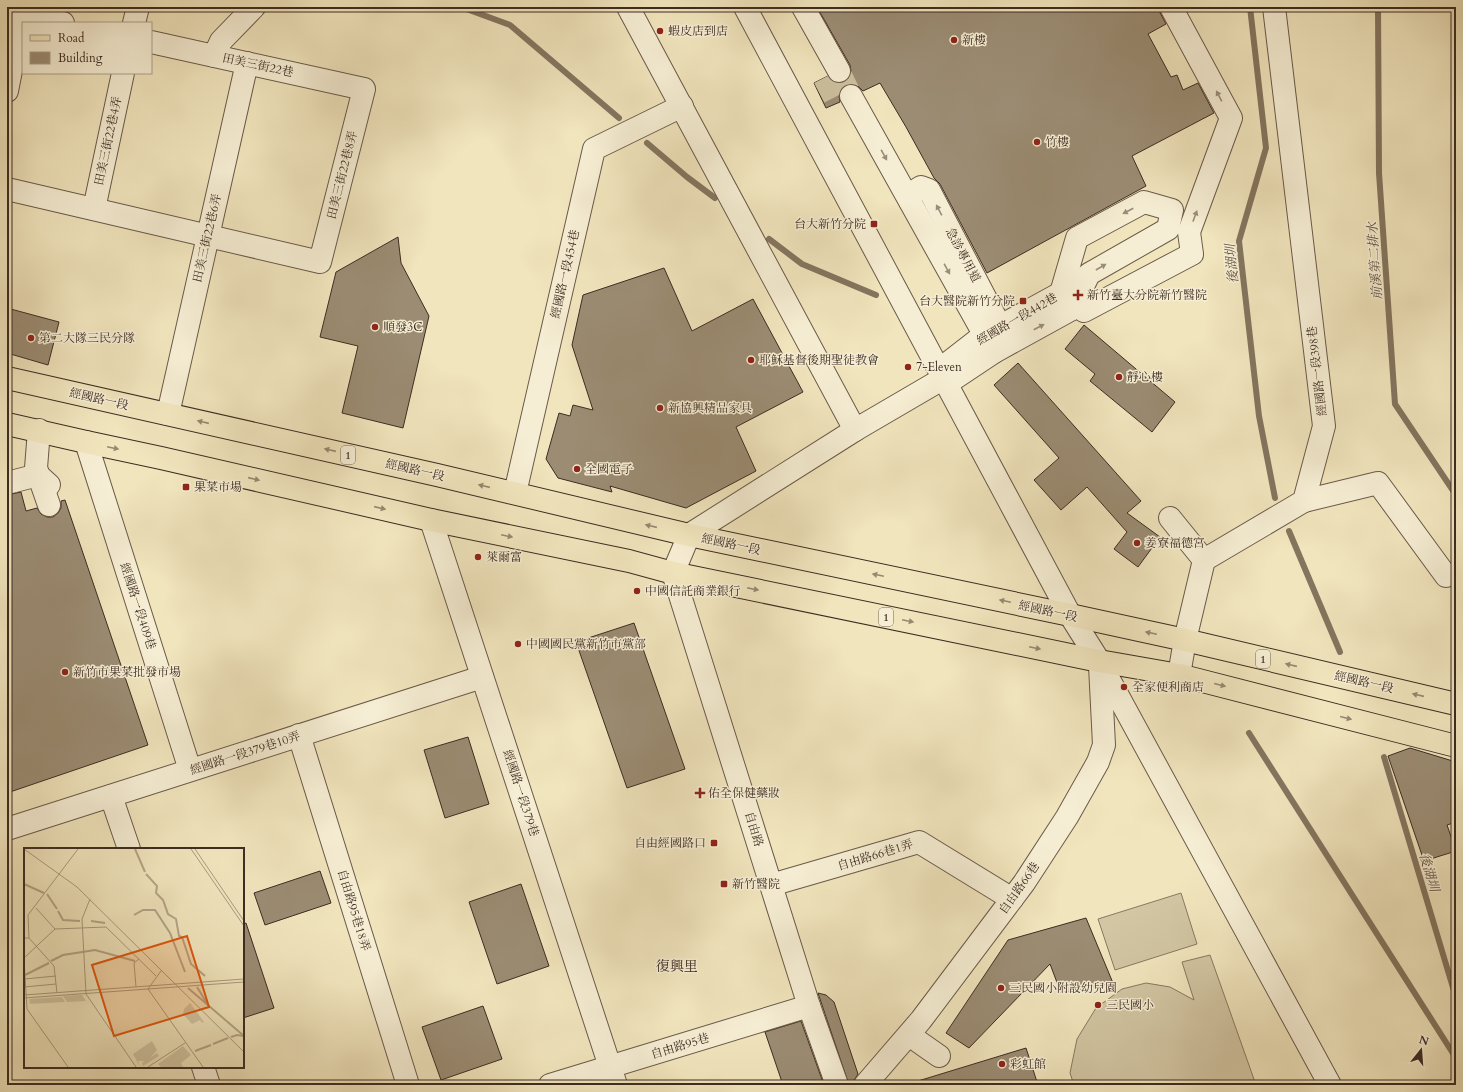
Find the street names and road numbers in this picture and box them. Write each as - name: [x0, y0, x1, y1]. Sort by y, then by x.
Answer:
- street label: 田美三街22巷: [221, 50, 295, 80]
- street label: 田美三街22巷4弄: [91, 95, 125, 187]
- street label: 田美三街22巷8弄: [323, 129, 361, 221]
- street label: 田美三街22巷6弄: [189, 192, 225, 284]
- street label: 急診專用道: [942, 225, 984, 285]
- street label: 經國路一段454巷: [547, 228, 583, 320]
- street label: 經國路一段442巷: [974, 289, 1060, 349]
- street label: 經國路一段398巷: [1304, 325, 1330, 417]
- street label: 經國路一段: [68, 384, 130, 414]
- road number: 1: [341, 446, 355, 464]
- street label: 經國路一段: [384, 455, 446, 485]
- street label: 經國路一段: [700, 530, 762, 558]
- street label: 經國路一段409巷: [116, 561, 160, 651]
- street label: 經國路一段: [1017, 597, 1079, 625]
- road number: 1: [879, 608, 893, 626]
- road number: 1: [1256, 650, 1270, 668]
- street label: 經國路一段: [1333, 667, 1395, 697]
- street label: 經國路一段379巷10弄: [188, 728, 302, 778]
- street label: 經國路一段379巷: [499, 748, 543, 838]
- street label: 自由路: [741, 809, 767, 849]
- street label: 自由路66巷1弄: [835, 836, 915, 874]
- street label: 自由路66巷: [995, 859, 1043, 917]
- street label: 自由路95巷18弄: [334, 867, 374, 953]
- street label: 自由路95巷: [649, 1030, 711, 1062]

